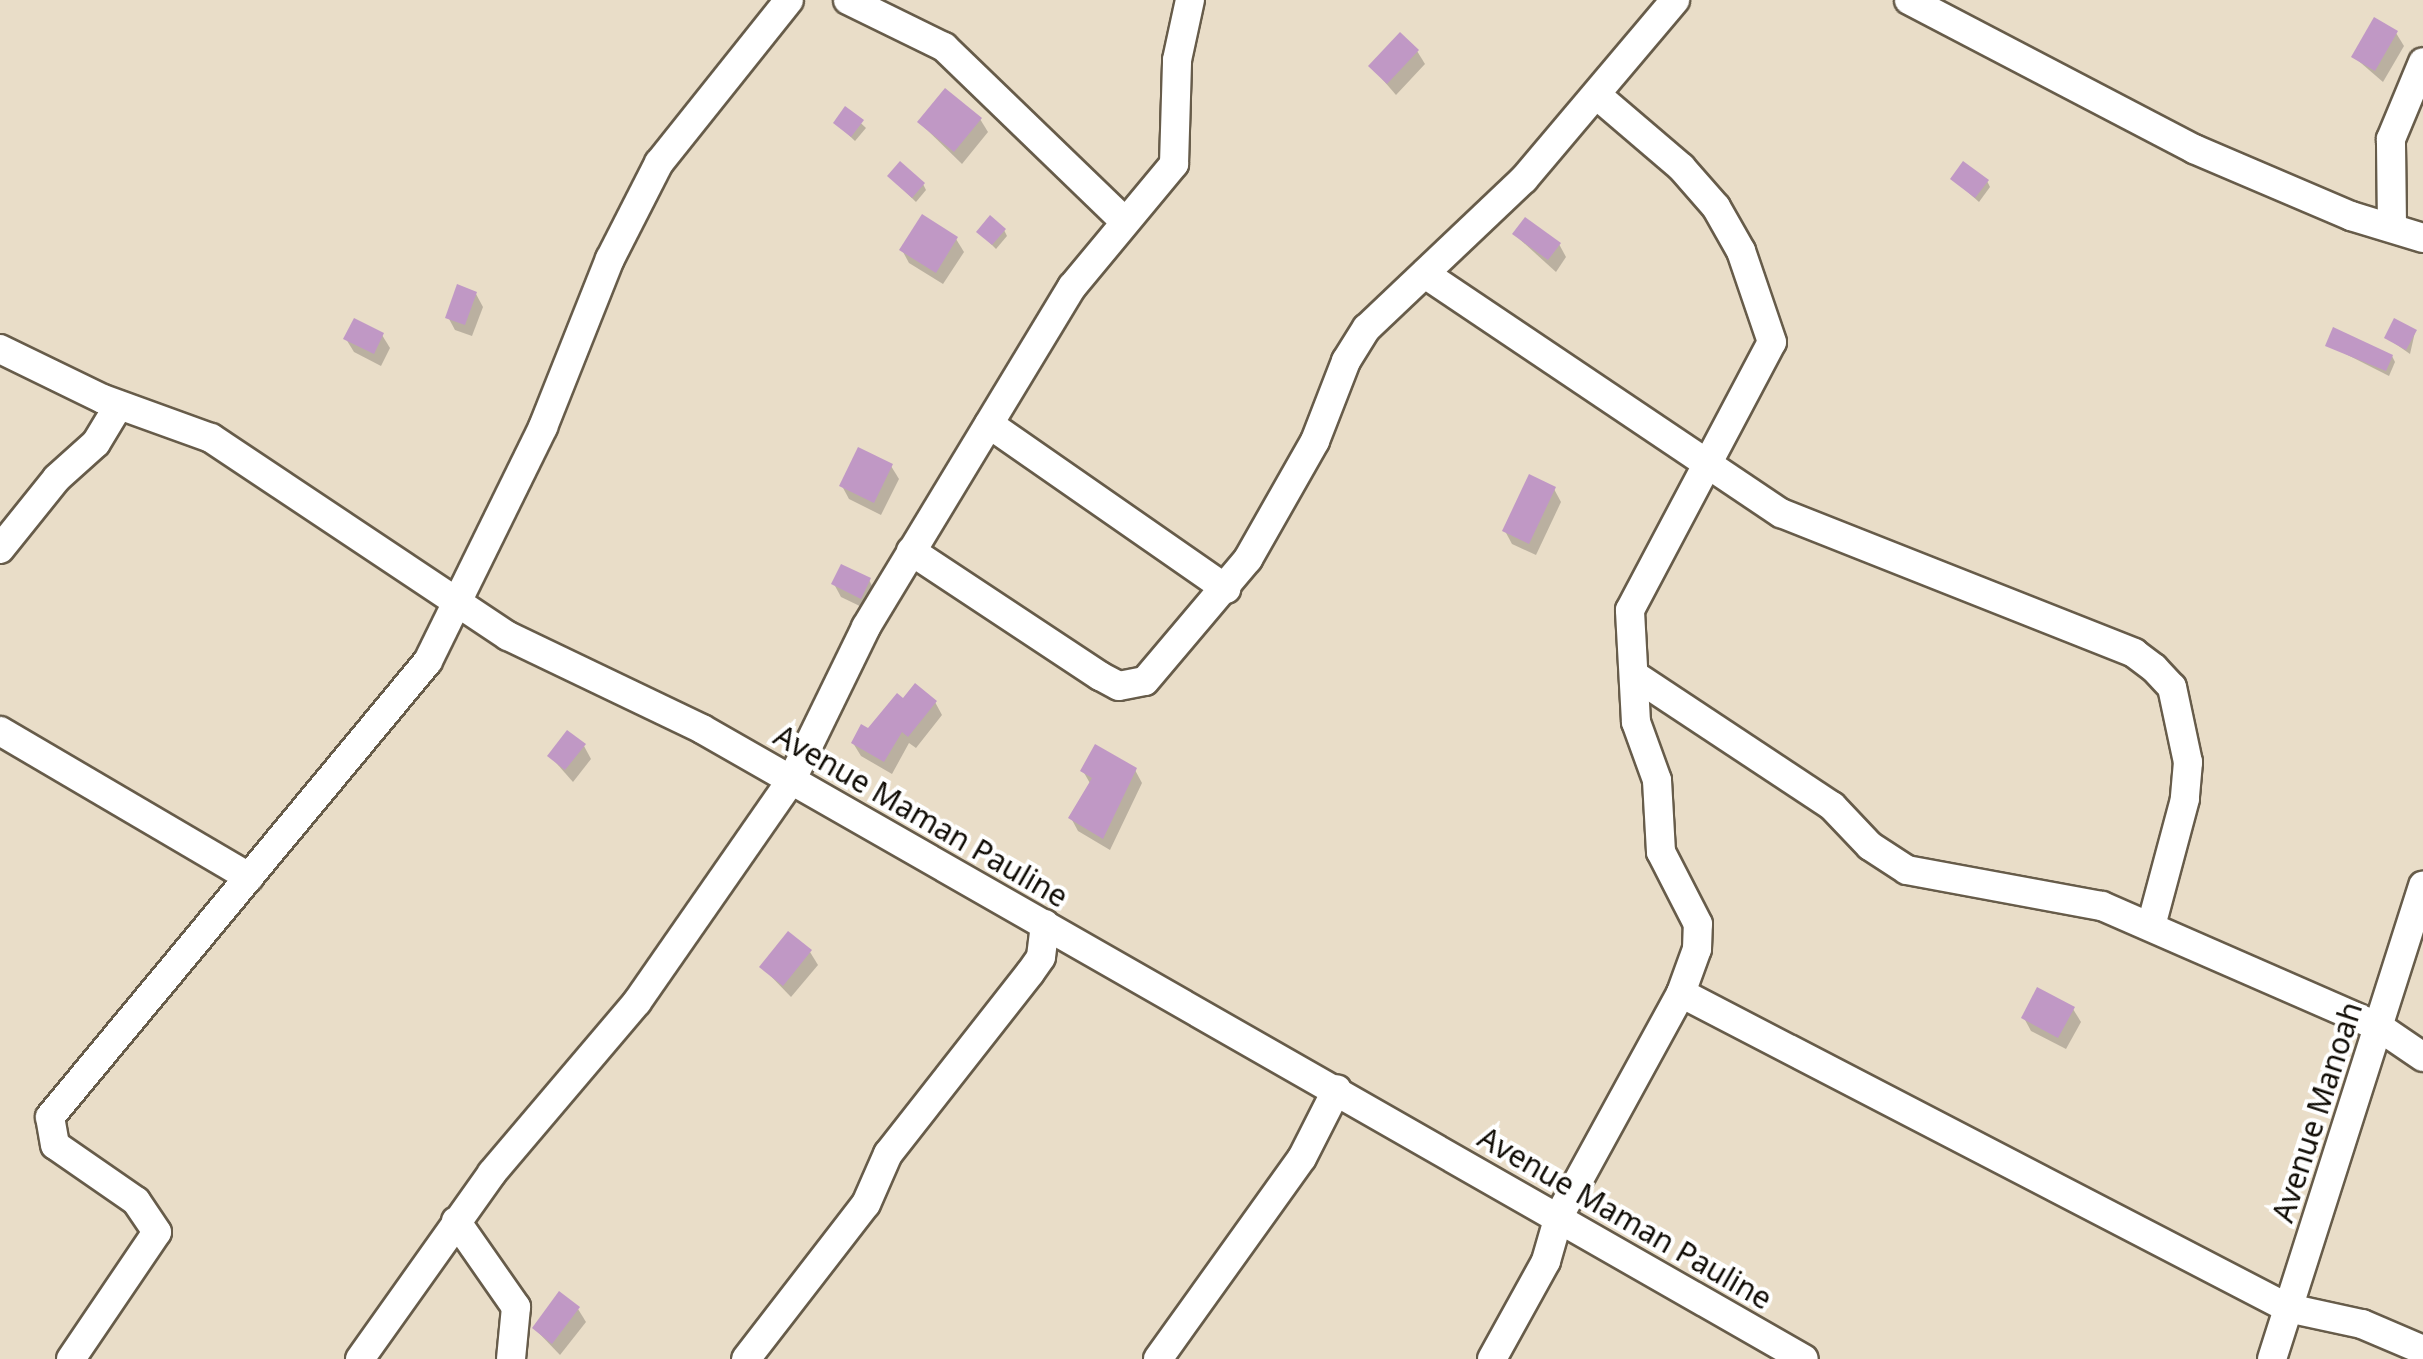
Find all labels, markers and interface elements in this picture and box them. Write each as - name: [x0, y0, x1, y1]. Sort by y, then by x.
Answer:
- street label: Avenue Maman Pauline: [768, 717, 1074, 915]
- street label: Avenue Manoah: [2264, 997, 2370, 1227]
- street label: Avenue Maman Pauline: [1472, 1119, 1778, 1317]

